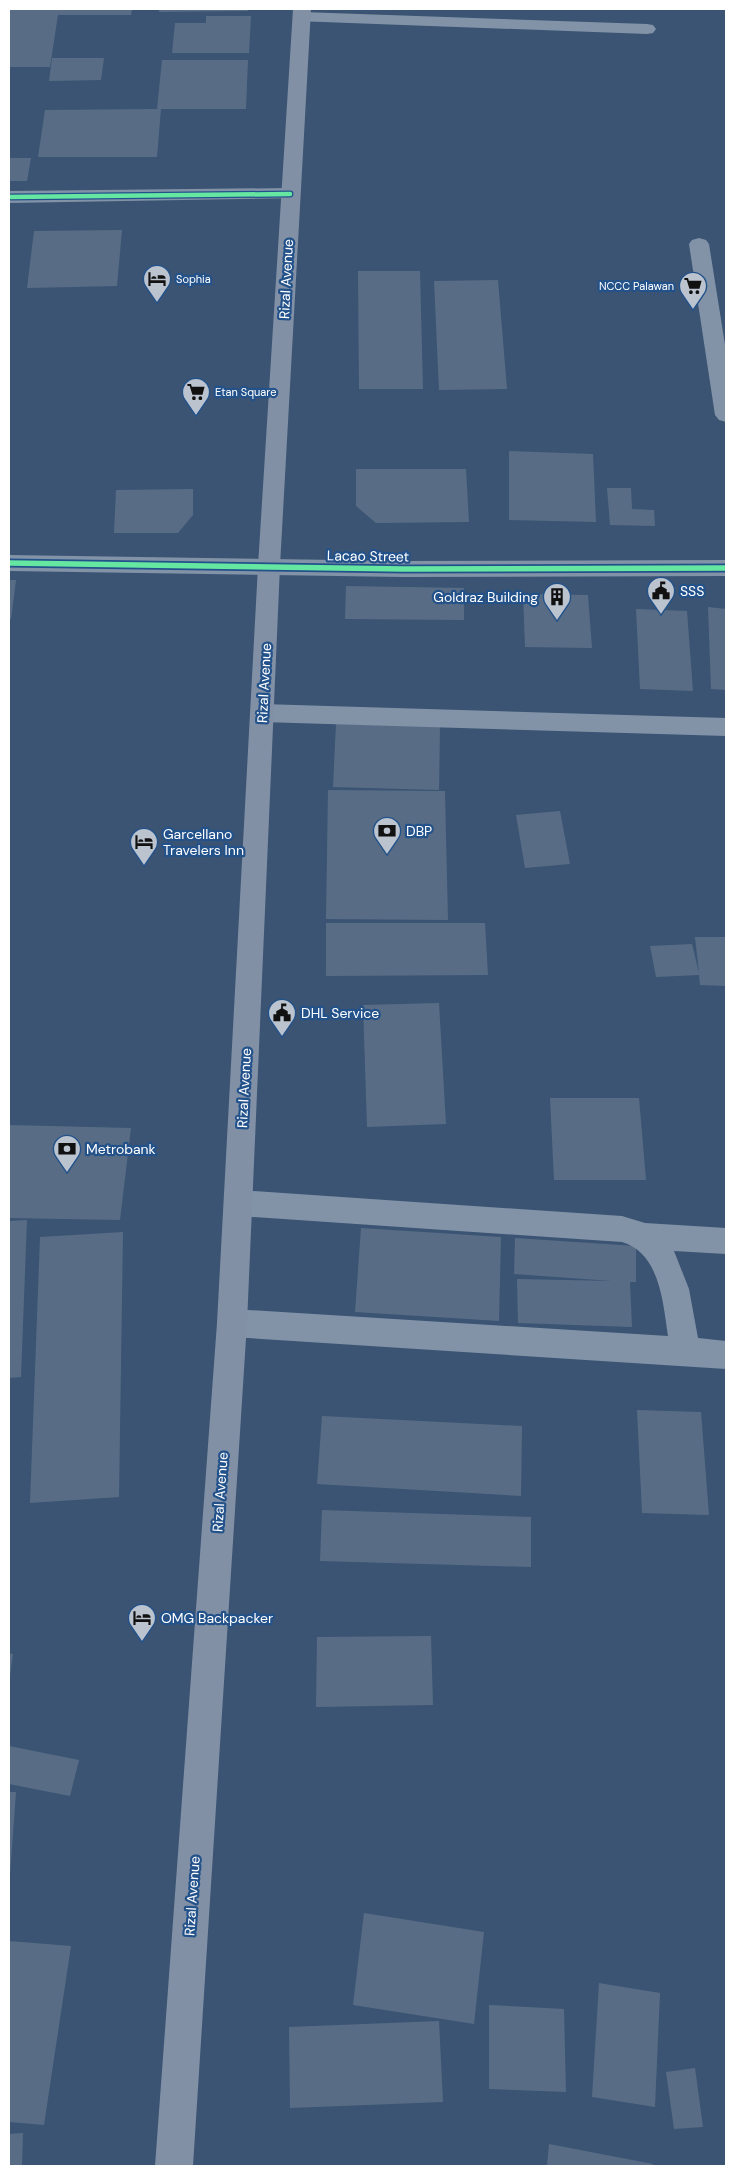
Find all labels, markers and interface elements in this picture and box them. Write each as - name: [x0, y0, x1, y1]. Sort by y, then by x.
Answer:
- street label: Rizal Avenue: [275, 238, 297, 319]
- hotel icon: Sophia: [142, 264, 172, 303]
- supermarket icon: NCCC Palawan: [678, 271, 708, 310]
- place label: Sophia: [176, 272, 211, 286]
- place label: NCCC Palawan: [599, 279, 674, 293]
- supermarket icon: Etan Square: [181, 377, 211, 416]
- place label: Etan Square: [215, 385, 276, 399]
- street label: Lacao Street: [327, 546, 409, 566]
- public building icon: SSS: [646, 576, 676, 615]
- building icon: Goldraz Building: [542, 582, 572, 621]
- place label: SSS: [680, 582, 704, 600]
- place label: Goldraz Building: [433, 588, 538, 606]
- street label: Rizal Avenue: [253, 642, 275, 723]
- bank icon: DBP: [372, 816, 402, 855]
- place label: DBP: [406, 822, 432, 840]
- place label: Garcellano Travelers Inn: [163, 825, 244, 859]
- hotel icon: Garcellano Travelers Inn: [129, 827, 159, 866]
- public building icon: DHL Service: [267, 998, 297, 1037]
- place label: DHL Service: [301, 1004, 379, 1022]
- street label: Rizal Avenue: [233, 1047, 255, 1128]
- bank icon: Metrobank: [52, 1134, 82, 1173]
- place label: Metrobank: [86, 1140, 156, 1158]
- street label: Rizal Avenue: [208, 1451, 232, 1533]
- hotel icon: OMG Backpacker: [127, 1603, 157, 1642]
- place label: OMG Backpacker: [161, 1609, 273, 1627]
- street label: Rizal Avenue: [180, 1855, 204, 1937]

